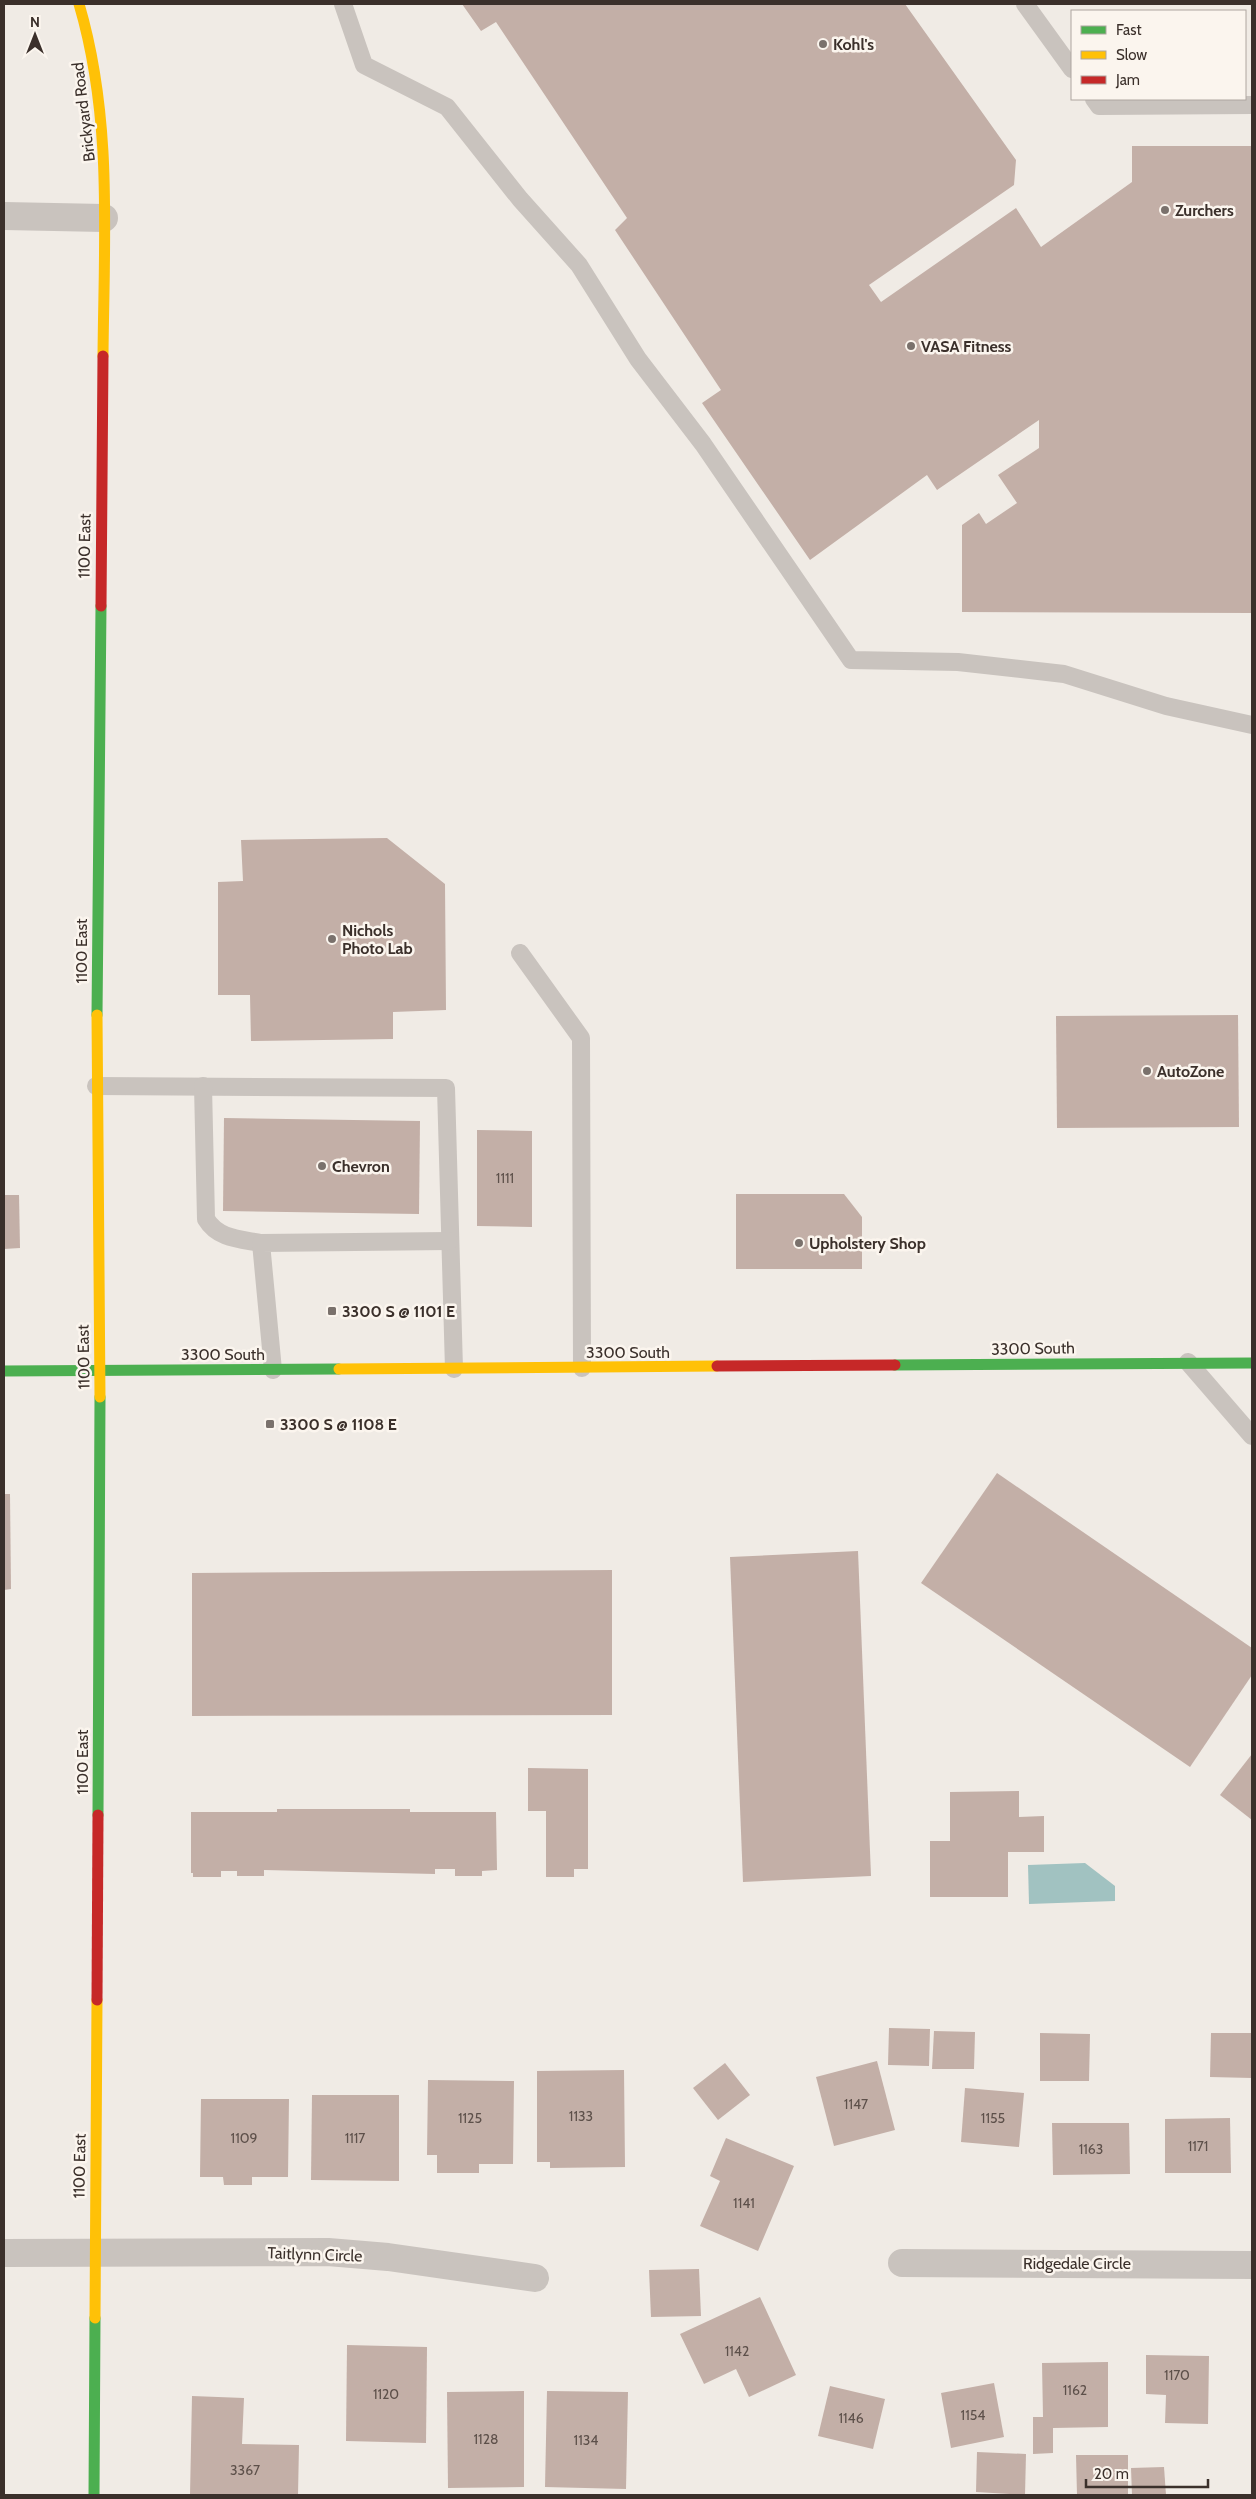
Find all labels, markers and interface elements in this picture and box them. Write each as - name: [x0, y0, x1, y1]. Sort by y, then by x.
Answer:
- north arrow: [10, 10, 60, 60]
- legend: [1071, 10, 1246, 100]
- text: N: [30, 13, 40, 31]
- text: Fast: [1116, 21, 1141, 39]
- place label: Kohl's: [833, 35, 874, 54]
- marker: Kohl's: [817, 38, 829, 50]
- text: Slow: [1116, 46, 1147, 64]
- street label: Brickyard Road: [68, 61, 99, 163]
- text: Jam: [1115, 71, 1140, 89]
- place label: Zurchers: [1175, 201, 1234, 220]
- marker: Zurchers: [1159, 204, 1171, 216]
- place label: VASA Fitness: [921, 337, 1012, 356]
- marker: VASA Fitness: [905, 340, 917, 352]
- street label: 1100 East: [74, 513, 95, 579]
- street label: 1100 East: [72, 918, 91, 983]
- place label: Nichols Photo Lab: [342, 921, 413, 958]
- marker: Nichols Photo Lab: [326, 933, 338, 945]
- place label: AutoZone: [1157, 1062, 1224, 1081]
- marker: AutoZone: [1141, 1065, 1153, 1077]
- place label: Chevron: [332, 1157, 390, 1176]
- marker: Chevron: [316, 1160, 328, 1172]
- house number: 1111: [496, 1169, 514, 1187]
- place label: Upholstery Shop: [809, 1234, 926, 1253]
- marker: Upholstery Shop: [793, 1237, 805, 1249]
- place label: 3300 S @ 1101 E: [342, 1302, 455, 1321]
- marker: 3300 S @ 1101 E: [326, 1305, 338, 1317]
- street label: 1100 East: [73, 1324, 94, 1390]
- street label: 3300 South: [991, 1338, 1075, 1359]
- street label: 3300 South: [586, 1343, 670, 1362]
- street label: 3300 South: [181, 1345, 265, 1364]
- place label: 3300 S @ 1108 E: [280, 1415, 397, 1434]
- marker: 3300 S @ 1108 E: [264, 1418, 276, 1430]
- street label: 1100 East: [73, 1729, 92, 1794]
- house number: 1147: [844, 2095, 868, 2113]
- house number: 1133: [569, 2107, 593, 2125]
- house number: 1125: [458, 2109, 482, 2127]
- house number: 1155: [981, 2109, 1005, 2127]
- house number: 1109: [231, 2129, 257, 2147]
- house number: 1117: [345, 2129, 365, 2147]
- street label: 1100 East: [69, 2133, 90, 2199]
- house number: 1171: [1188, 2137, 1208, 2155]
- house number: 1163: [1079, 2140, 1103, 2158]
- house number: 1141: [733, 2194, 755, 2212]
- street label: Taitlynn Circle: [267, 2243, 363, 2266]
- street label: Ridgedale Circle: [1023, 2254, 1131, 2273]
- house number: 1142: [725, 2342, 749, 2360]
- house number: 1170: [1164, 2366, 1190, 2384]
- house number: 1162: [1063, 2381, 1087, 2399]
- house number: 1120: [373, 2385, 399, 2403]
- house number: 1154: [961, 2406, 985, 2424]
- house number: 1146: [838, 2409, 864, 2427]
- house number: 1128: [474, 2430, 498, 2448]
- house number: 1134: [574, 2431, 598, 2449]
- scale bar: [1086, 2456, 1208, 2488]
- house number: 3367: [230, 2461, 260, 2479]
- text: 20 m: [1094, 2465, 1129, 2483]

